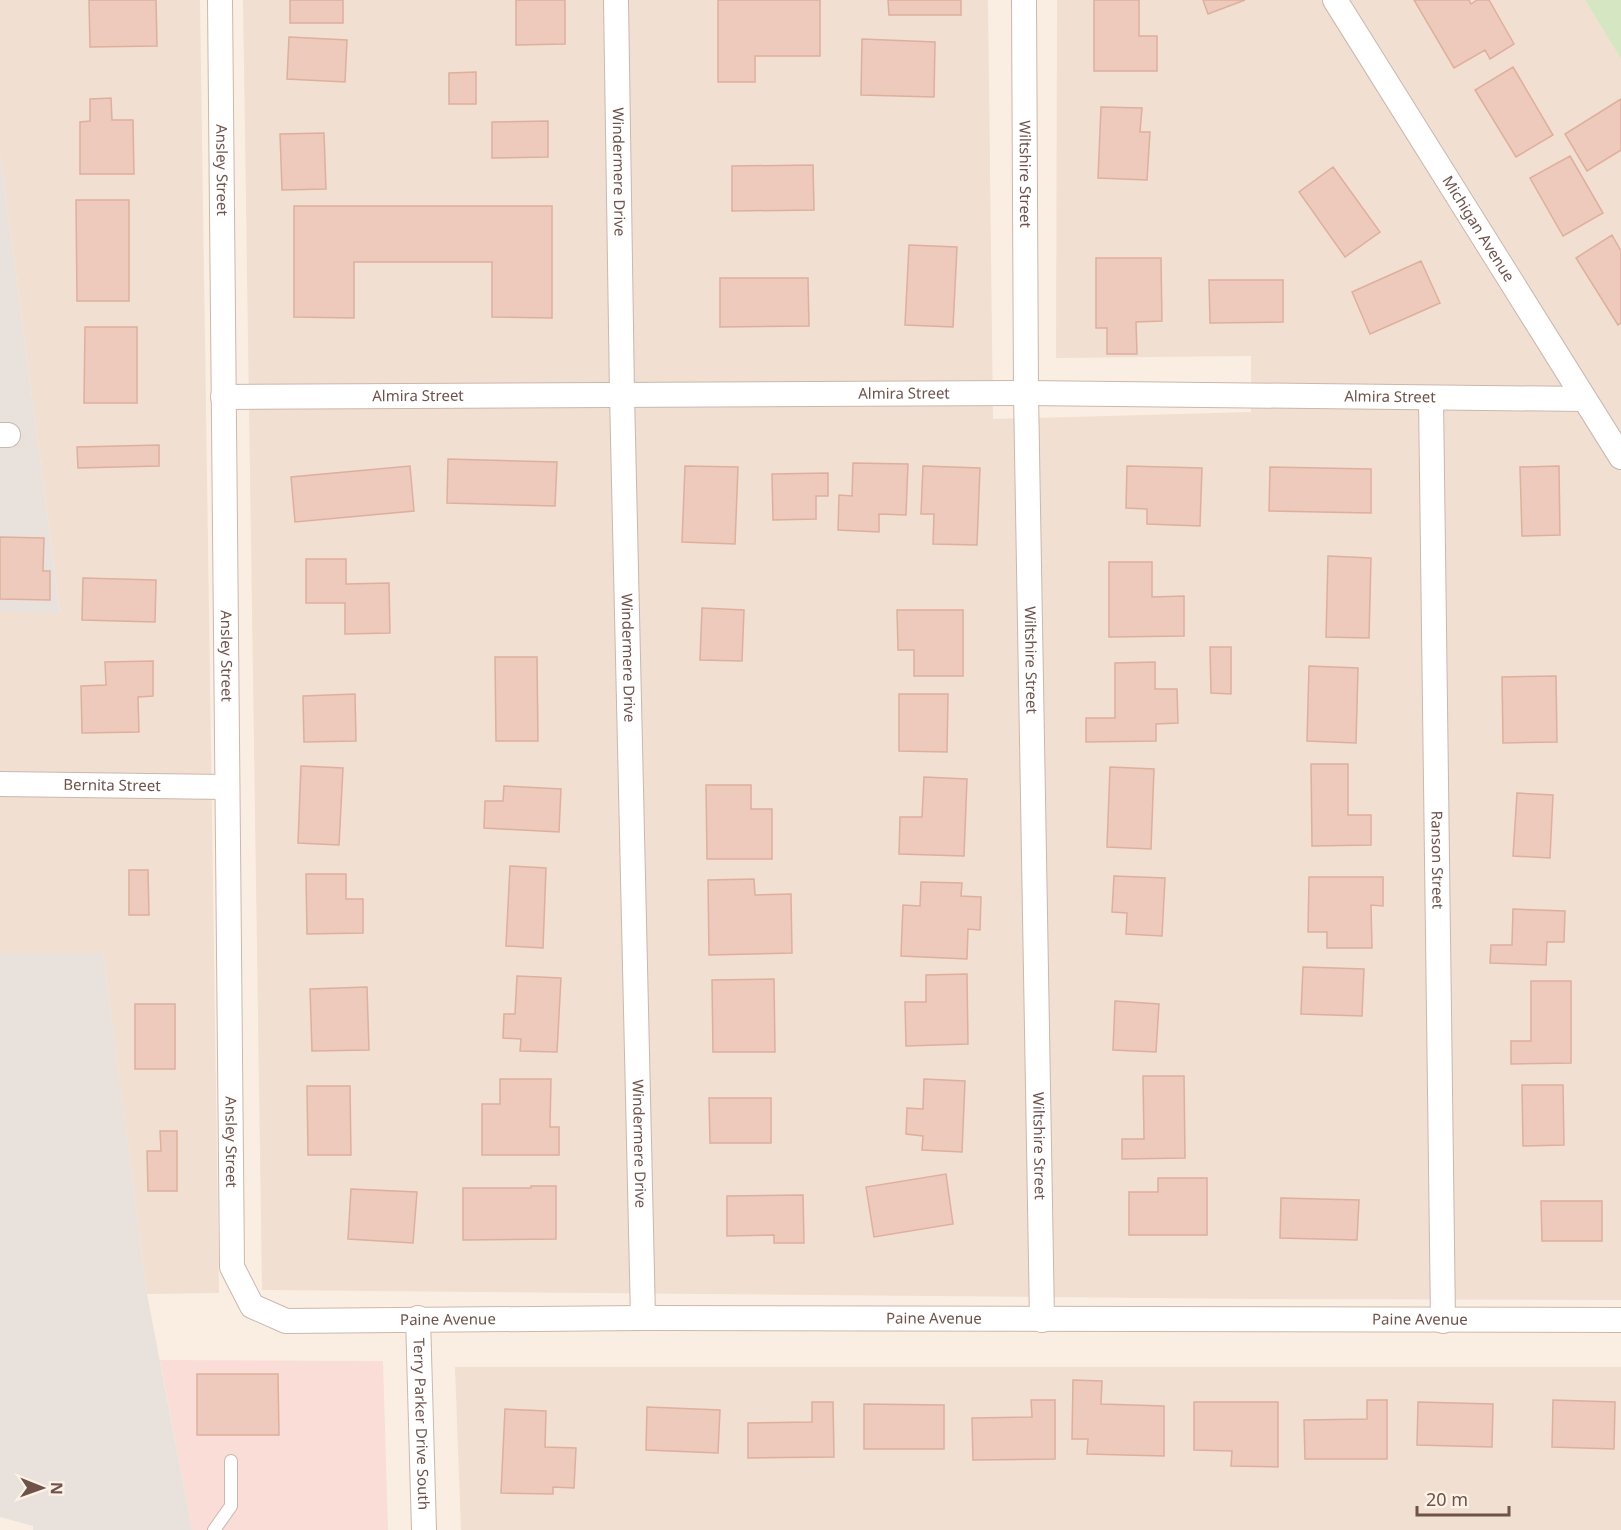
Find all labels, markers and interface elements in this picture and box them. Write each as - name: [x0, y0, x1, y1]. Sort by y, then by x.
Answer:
- street label: Windermere Drive: [609, 107, 631, 237]
- street label: Wiltshire Street: [1016, 120, 1036, 228]
- street label: Ansley Street: [212, 124, 233, 216]
- street label: Michigan Avenue: [1438, 172, 1520, 285]
- street label: Almira Street: [858, 382, 950, 403]
- street label: Almira Street: [372, 385, 464, 405]
- street label: Almira Street: [1344, 385, 1436, 406]
- street label: Windermere Drive: [618, 593, 640, 723]
- street label: Wiltshire Street: [1021, 606, 1043, 715]
- street label: Ansley Street: [217, 610, 238, 702]
- street label: Bernita Street: [63, 774, 161, 795]
- street label: Ranson Street: [1427, 811, 1449, 910]
- street label: Windermere Drive: [629, 1079, 652, 1208]
- street label: Wiltshire Street: [1029, 1092, 1051, 1200]
- street label: Ansley Street: [221, 1096, 242, 1188]
- street label: Paine Avenue: [886, 1307, 982, 1328]
- street label: Paine Avenue: [400, 1308, 496, 1329]
- street label: Paine Avenue: [1372, 1308, 1468, 1329]
- street label: Terry Parker Drive South: [410, 1337, 434, 1510]
- north arrow: [12, 1458, 72, 1518]
- scale bar: [1417, 1479, 1508, 1517]
- text: N: [46, 1482, 68, 1495]
- text: 20 m: [1426, 1487, 1468, 1511]

